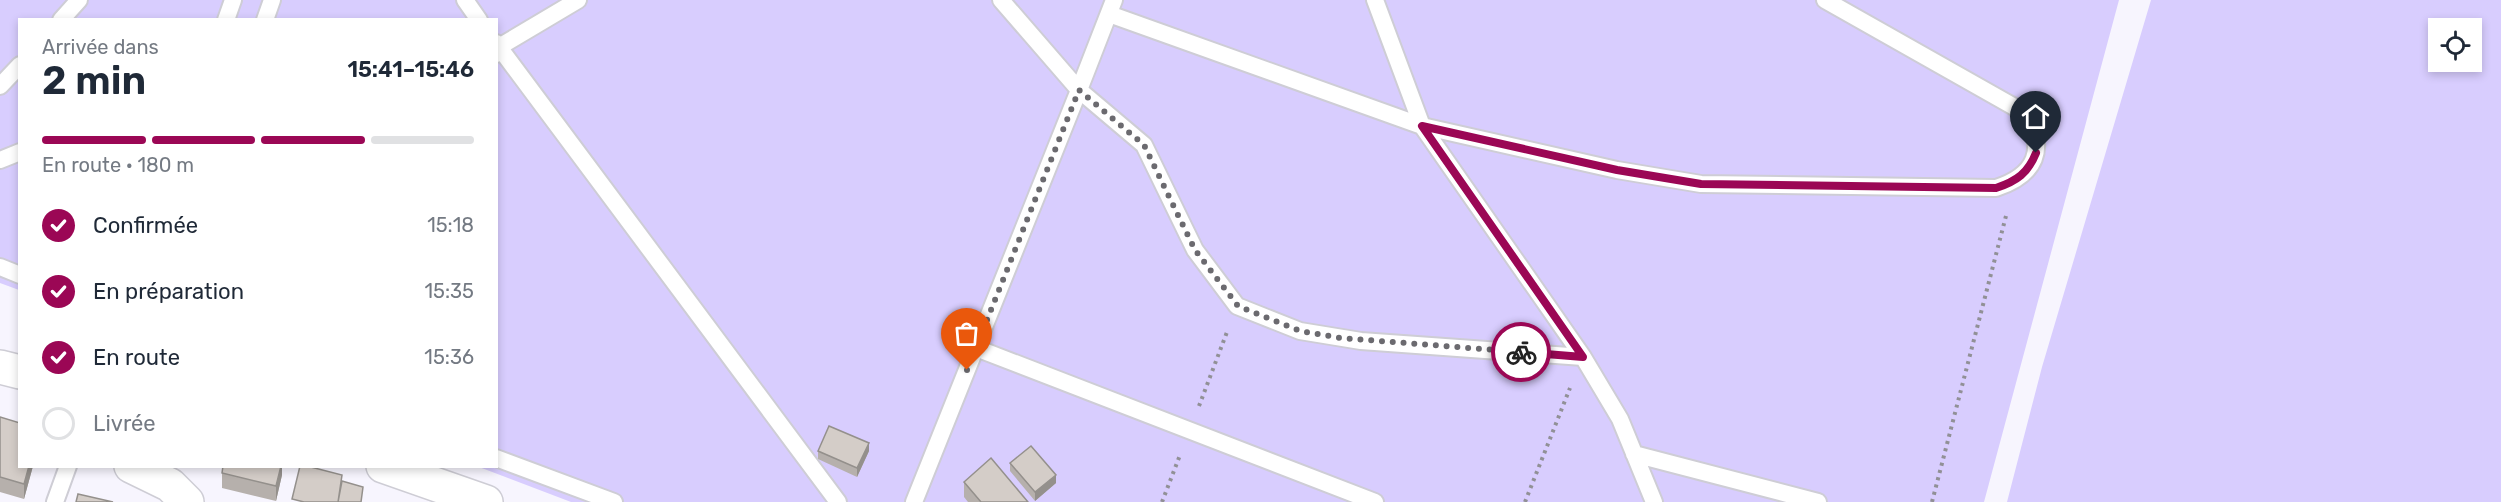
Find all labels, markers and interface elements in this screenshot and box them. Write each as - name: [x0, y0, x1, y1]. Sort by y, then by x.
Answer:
- map controls: [2428, 18, 2482, 72]
- button: locate: [2428, 18, 2482, 72]
- text: Arrivée dans: [42, 35, 159, 59]
- text: 15:41–15:46: [347, 56, 474, 83]
- text: 2 min: [42, 58, 146, 104]
- pin: [2010, 91, 2061, 153]
- icon: home: [2019, 100, 2052, 133]
- text: En route · 180 m: [42, 153, 194, 177]
- icon: check: [42, 209, 75, 242]
- text: Confirmée: [93, 212, 198, 239]
- text: 15:18: [427, 213, 474, 237]
- icon: check: [42, 275, 75, 308]
- text: En préparation: [93, 278, 244, 305]
- text: 15:35: [425, 279, 474, 303]
- pin: [941, 308, 992, 370]
- icon: bag: [950, 317, 983, 350]
- courier: [1491, 322, 1551, 382]
- icon: bike: [1505, 336, 1538, 369]
- icon: check: [42, 341, 75, 374]
- text: En route: [93, 344, 180, 371]
- text: 15:36: [424, 345, 474, 369]
- text: Livrée: [93, 410, 156, 437]

